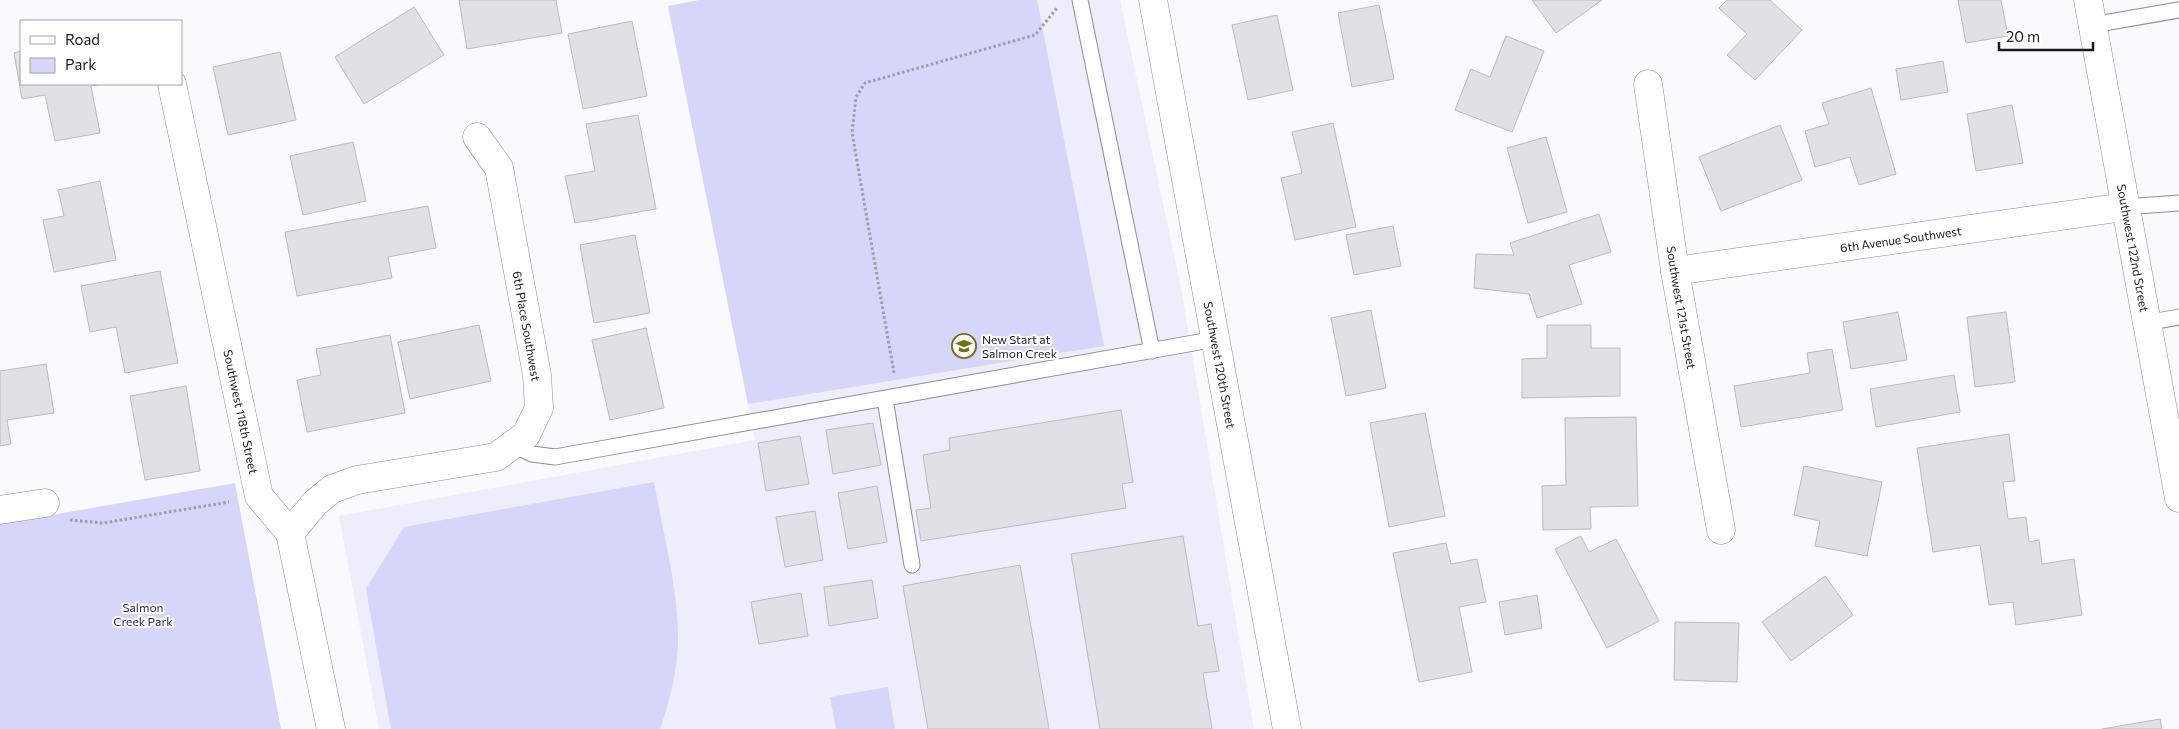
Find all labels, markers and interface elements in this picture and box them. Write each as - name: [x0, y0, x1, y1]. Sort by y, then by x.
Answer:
- legend: [20, 20, 182, 85]
- scale bar: [1999, 20, 2093, 52]
- text: 20 m: [2006, 27, 2040, 45]
- text: Road: [65, 30, 100, 48]
- text: Park: [65, 55, 96, 73]
- street label: Southwest 122nd Street: [2115, 183, 2152, 313]
- street label: 6th Avenue Southwest: [1839, 223, 1962, 254]
- street label: Southwest 121st Street: [1664, 245, 1699, 370]
- street label: 6th Place Southwest: [510, 270, 544, 382]
- street label: Southwest 120th Street: [1202, 300, 1239, 430]
- place label: New Start at Salmon Creek: [982, 332, 1058, 360]
- school or university icon: New Start at Salmon Creek: [951, 333, 977, 359]
- street label: Southwest 118th Street: [221, 348, 261, 475]
- park label: Salmon Creek Park: [113, 600, 173, 628]

